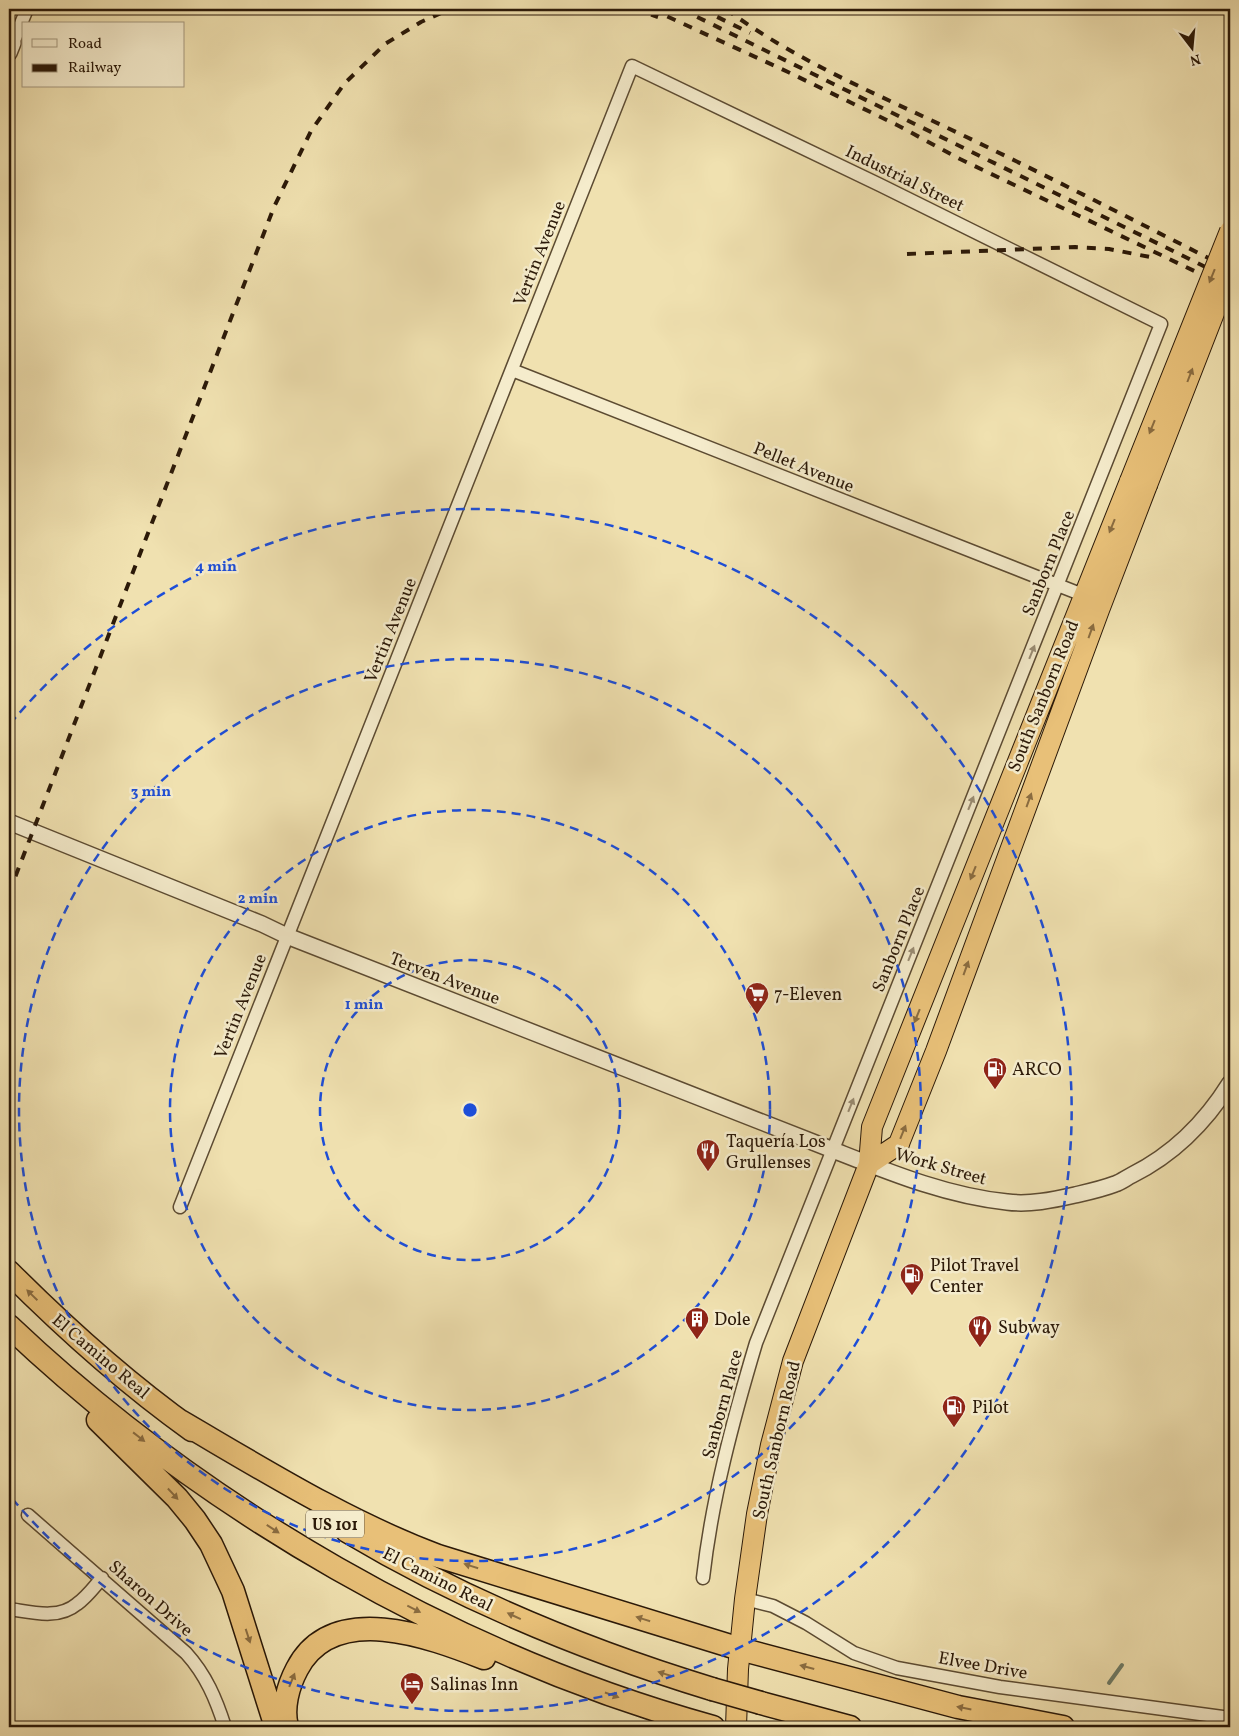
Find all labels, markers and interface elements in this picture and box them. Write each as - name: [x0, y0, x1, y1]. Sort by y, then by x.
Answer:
- legend: [22, 22, 185, 88]
- north arrow: [1166, 22, 1216, 72]
- text: Road: [68, 34, 102, 55]
- text: N: [1188, 49, 1203, 70]
- text: Railway: [68, 58, 121, 79]
- street label: Industrial Street: [841, 140, 968, 219]
- street label: Vertin Avenue: [508, 197, 573, 310]
- one-way arrow: [1208, 269, 1216, 284]
- one-way arrow: [1187, 367, 1194, 382]
- one-way arrow: [1148, 420, 1156, 435]
- street label: Pellet Avenue: [749, 437, 858, 500]
- street label: Sanborn Place: [1017, 507, 1082, 620]
- one-way arrow: [1108, 519, 1116, 534]
- text: 4 min: [195, 557, 237, 578]
- street label: Vertin Avenue: [359, 574, 424, 687]
- street label: South Sanborn Road: [1002, 617, 1086, 776]
- one-way arrow: [1088, 623, 1095, 638]
- one-way arrow: [1028, 645, 1036, 659]
- text: 3 min: [131, 782, 171, 803]
- one-way arrow: [1026, 792, 1033, 807]
- one-way arrow: [968, 796, 976, 810]
- one-way arrow: [969, 866, 977, 881]
- street label: Sanborn Place: [867, 883, 932, 996]
- text: 2 min: [238, 889, 278, 910]
- one-way arrow: [907, 946, 915, 961]
- street label: Terven Avenue: [386, 947, 503, 1012]
- street label: Vertin Avenue: [209, 950, 274, 1063]
- one-way arrow: [963, 961, 970, 976]
- supermarket icon: 7-Eleven: [744, 981, 770, 1015]
- place label: 7-Eleven: [774, 983, 842, 1008]
- text: 1 min: [345, 995, 383, 1016]
- one-way arrow: [913, 1009, 921, 1024]
- fuel station icon: ARCO: [982, 1056, 1008, 1090]
- place label: ARCO: [1012, 1058, 1062, 1083]
- one-way arrow: [847, 1097, 855, 1112]
- centre of rings: [461, 1101, 479, 1119]
- one-way arrow: [900, 1125, 908, 1139]
- place label: Taquería Los Grullenses: [726, 1130, 826, 1176]
- restaurant icon: Taquería Los Grullenses: [695, 1138, 721, 1172]
- street label: Work Street: [892, 1142, 989, 1192]
- place label: Pilot Travel Center: [930, 1254, 1019, 1300]
- fuel station icon: Pilot Travel Center: [899, 1262, 925, 1296]
- one-way arrow: [26, 1289, 38, 1301]
- building icon: Dole: [684, 1306, 710, 1340]
- place label: Dole: [714, 1308, 750, 1333]
- street label: El Camino Real: [46, 1309, 154, 1405]
- restaurant icon: Subway: [967, 1314, 993, 1348]
- place label: Subway: [998, 1316, 1060, 1341]
- street label: Sanborn Place: [697, 1347, 750, 1462]
- street label: South Sanborn Road: [747, 1359, 808, 1522]
- fuel station icon: Pilot: [941, 1394, 967, 1428]
- place label: Pilot: [972, 1396, 1009, 1421]
- one-way arrow: [133, 1431, 146, 1442]
- one-way arrow: [167, 1487, 179, 1499]
- road number: US 101: [306, 1510, 364, 1538]
- one-way arrow: [266, 1524, 280, 1534]
- street label: El Camino Real: [378, 1542, 497, 1619]
- street label: Sharon Drive: [102, 1555, 198, 1643]
- one-way arrow: [463, 1562, 478, 1570]
- one-way arrow: [407, 1605, 421, 1613]
- one-way arrow: [507, 1612, 521, 1620]
- one-way arrow: [635, 1615, 650, 1623]
- one-way arrow: [244, 1629, 252, 1644]
- street label: Elvee Drive: [936, 1646, 1029, 1687]
- one-way arrow: [799, 1663, 814, 1671]
- one-way arrow: [658, 1670, 673, 1678]
- hotel icon: Salinas Inn: [399, 1671, 425, 1705]
- one-way arrow: [288, 1672, 296, 1687]
- place label: Salinas Inn: [430, 1673, 519, 1698]
- one-way arrow: [604, 1691, 619, 1699]
- one-way arrow: [955, 1704, 971, 1712]

